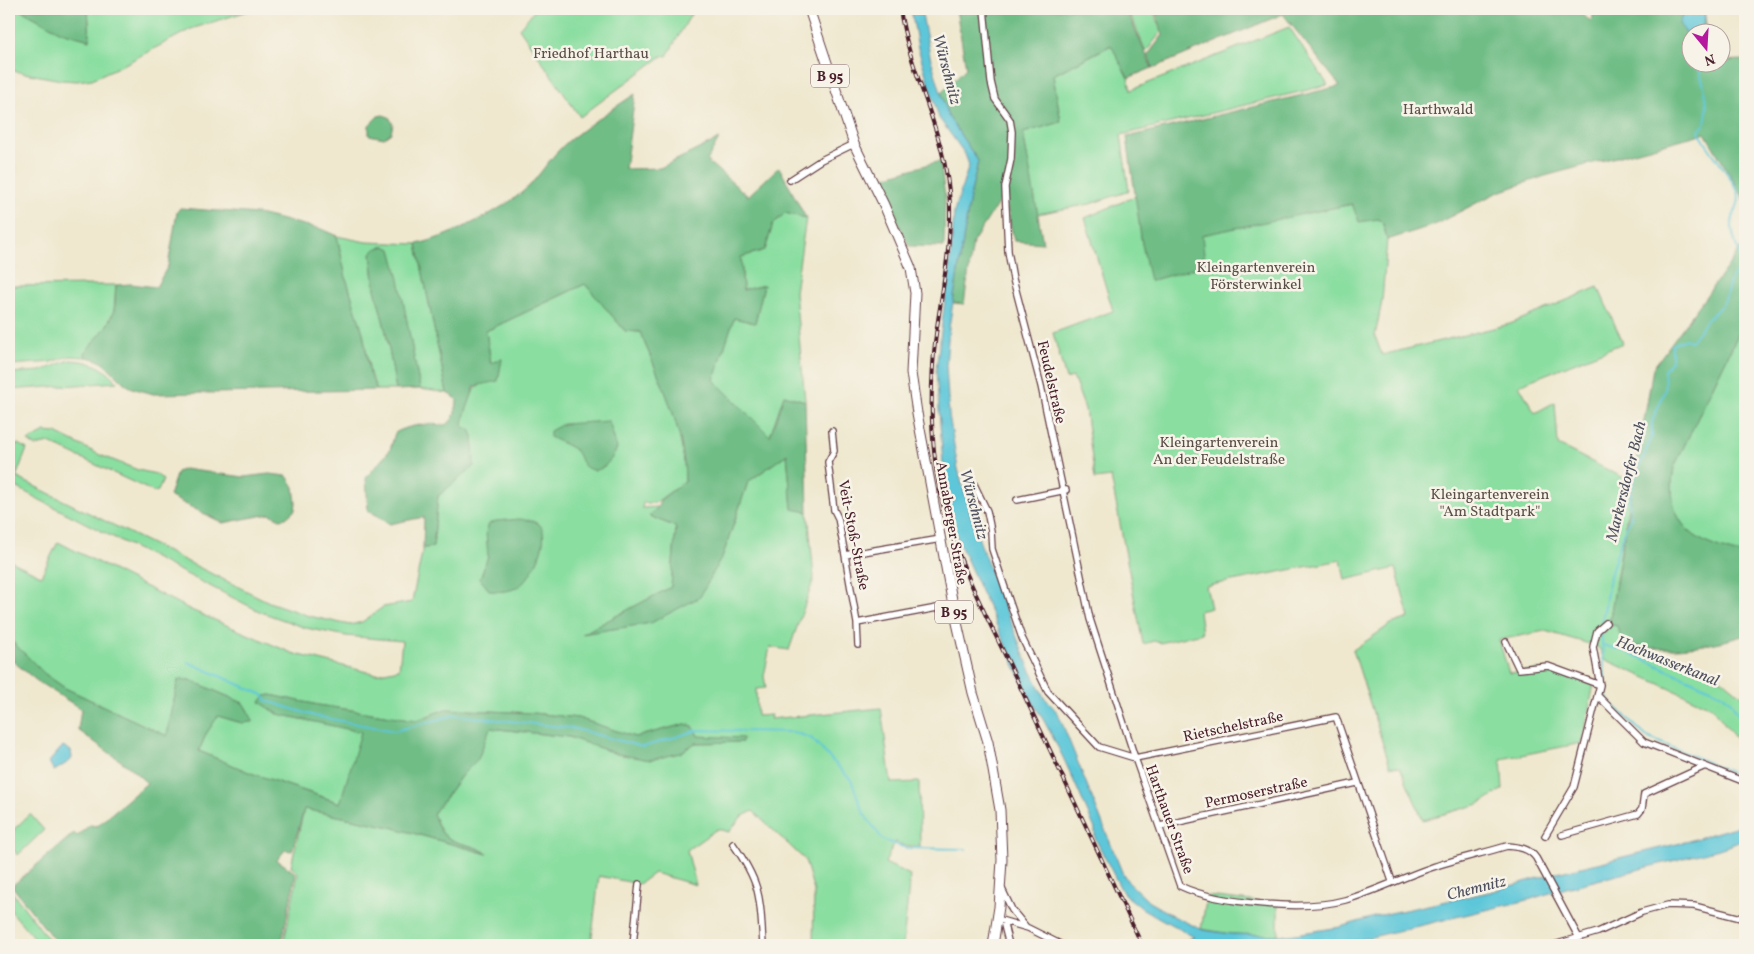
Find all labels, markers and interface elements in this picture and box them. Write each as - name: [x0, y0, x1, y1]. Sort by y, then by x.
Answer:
- north arrow: [1682, 22, 1732, 72]
- water label: Würschnitz: [926, 32, 966, 108]
- park label: Friedhof Harthau: [533, 44, 649, 65]
- text: N: [1702, 48, 1717, 70]
- road number: B 95: [811, 64, 849, 88]
- park label: Harthwald: [1403, 100, 1473, 121]
- park label: Kleingartenverein Försterwinkel: [1197, 258, 1316, 296]
- street label: Feudelstraße: [1031, 339, 1070, 426]
- water label: Markersdorfer Bach: [1601, 419, 1653, 545]
- park label: Kleingartenverein An der Feudelstraße: [1153, 433, 1285, 471]
- street label: Annaberger Straße: [929, 460, 972, 587]
- water label: Würschnitz: [953, 467, 993, 543]
- street label: Veit-Stoß-Straße: [832, 478, 873, 592]
- park label: Kleingartenverein "Am Stadtpark": [1431, 485, 1550, 523]
- road number: B 95: [935, 600, 973, 624]
- water label: Hochwasserkanal: [1612, 631, 1722, 693]
- street label: Rietschelstraße: [1181, 707, 1285, 748]
- street label: Harthauer Straße: [1139, 762, 1198, 877]
- street label: Permoserstraße: [1203, 772, 1310, 815]
- water label: Chemnitz: [1445, 871, 1509, 907]

